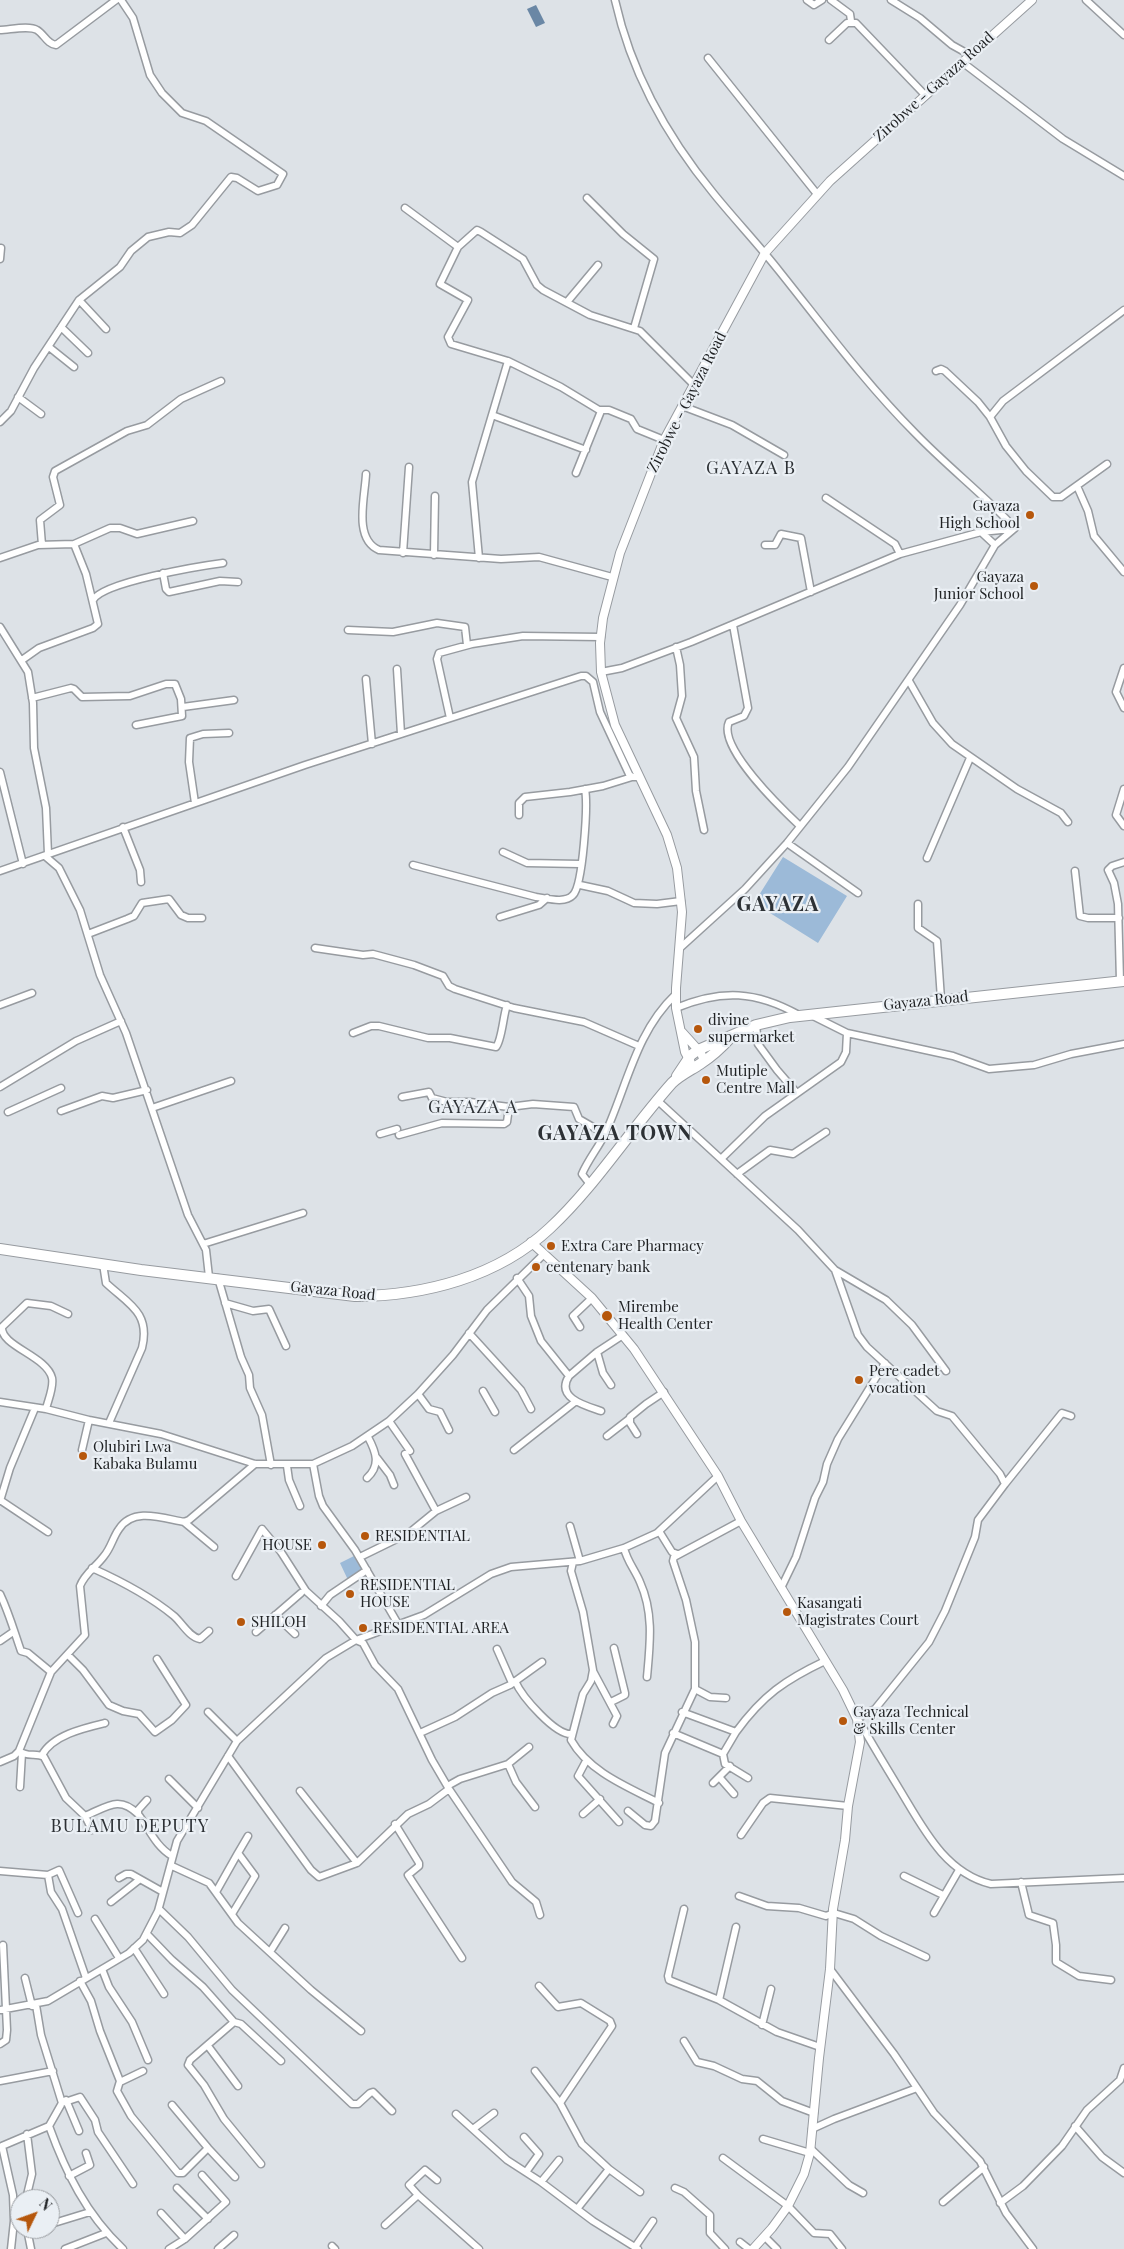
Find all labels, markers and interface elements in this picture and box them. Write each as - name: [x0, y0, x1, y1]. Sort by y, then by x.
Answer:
- street label: Zirobwe - Gayaza Road: [870, 28, 998, 146]
- street label: Zirobwe - Gayaza Road: [644, 329, 730, 475]
- district label: GAYAZA B: [705, 457, 797, 479]
- place label: Gayaza High School: [939, 497, 1020, 532]
- marker: Gayaza High School: [1024, 509, 1036, 521]
- place label: Gayaza Junior School: [934, 568, 1024, 603]
- marker: Gayaza Junior School: [1028, 580, 1040, 592]
- district label: GAYAZA: [736, 893, 820, 917]
- street label: Gayaza Road: [883, 988, 969, 1014]
- place label: divine supermarket: [708, 1011, 794, 1046]
- marker: divine supermarket: [692, 1023, 704, 1035]
- place label: Mutiple Centre Mall: [716, 1062, 795, 1097]
- marker: Mutiple Centre Mall: [700, 1074, 712, 1086]
- district label: GAYAZA A: [427, 1096, 519, 1118]
- district label: GAYAZA TOWN: [536, 1122, 694, 1146]
- place label: Extra Care Pharmacy: [561, 1237, 704, 1255]
- marker: Extra Care Pharmacy: [545, 1240, 557, 1252]
- place label: centenary bank: [546, 1258, 650, 1276]
- marker: centenary bank: [530, 1261, 542, 1273]
- street label: Gayaza Road: [290, 1278, 376, 1304]
- place label: Mirembe Health Center: [618, 1298, 713, 1333]
- marker: Mirembe Health Center: [600, 1309, 614, 1323]
- place label: Pere cadet vocation: [869, 1362, 939, 1397]
- marker: Pere cadet vocation: [853, 1374, 865, 1386]
- place label: Olubiri Lwa Kabaka Bulamu: [93, 1438, 197, 1473]
- marker: Olubiri Lwa Kabaka Bulamu: [77, 1450, 89, 1462]
- place label: RESIDENTIAL: [375, 1527, 470, 1545]
- marker: RESIDENTIAL: [359, 1530, 371, 1542]
- place label: HOUSE: [262, 1536, 312, 1554]
- marker: HOUSE: [316, 1539, 328, 1551]
- place label: RESIDENTIAL HOUSE: [360, 1576, 455, 1611]
- marker: RESIDENTIAL HOUSE: [344, 1588, 356, 1600]
- place label: Kasangati Magistrates Court: [797, 1594, 919, 1629]
- marker: Kasangati Magistrates Court: [781, 1606, 793, 1618]
- place label: SHILOH: [251, 1613, 307, 1631]
- marker: SHILOH: [235, 1616, 247, 1628]
- place label: RESIDENTIAL AREA: [373, 1619, 509, 1637]
- marker: RESIDENTIAL AREA: [357, 1622, 369, 1634]
- place label: Gayaza Technical & Skills Center: [853, 1703, 969, 1738]
- marker: Gayaza Technical & Skills Center: [837, 1715, 849, 1727]
- district label: BULAMU DEPUTY: [49, 1815, 211, 1837]
- north arrow: [10, 2189, 60, 2239]
- text: N: [35, 2194, 56, 2214]

